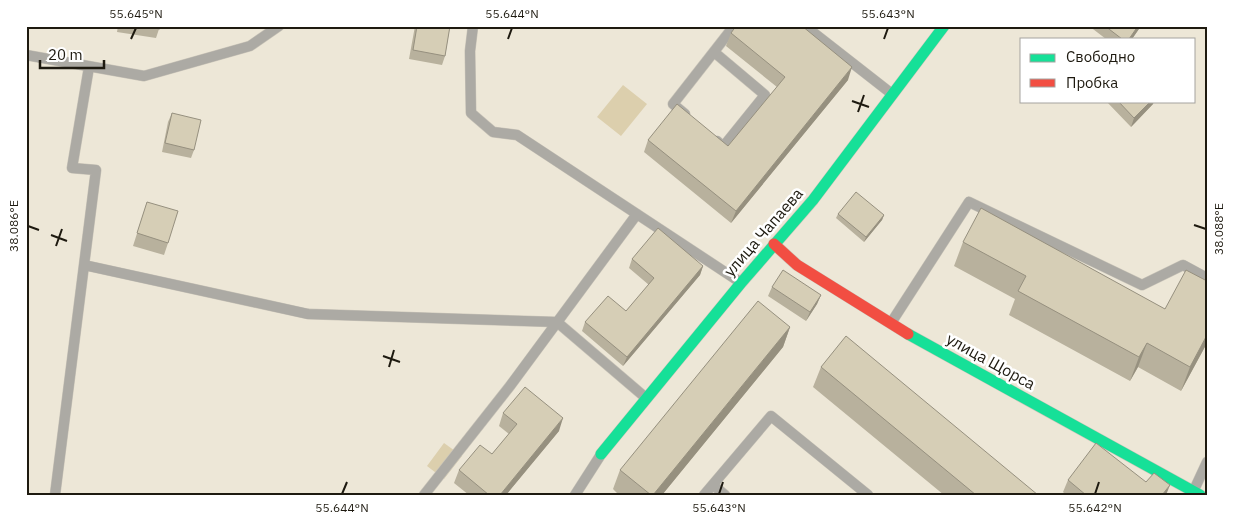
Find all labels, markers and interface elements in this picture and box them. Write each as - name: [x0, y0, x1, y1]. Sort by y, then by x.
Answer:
- text: 55.645°N: [109, 6, 163, 21]
- text: 55.644°N: [485, 6, 539, 21]
- text: 55.643°N: [861, 6, 915, 21]
- scale bar: [40, 38, 104, 70]
- legend: [1020, 38, 1196, 102]
- text: 20 m: [48, 45, 83, 64]
- text: Свободно: [1066, 47, 1135, 66]
- text: Пробка: [1066, 73, 1118, 92]
- street label: улица Чапаева: [719, 183, 807, 280]
- text: 38.086°E: [6, 200, 21, 252]
- text: 38.088°E: [1211, 203, 1226, 255]
- street label: улица Щорса: [943, 328, 1039, 394]
- text: 55.644°N: [315, 500, 369, 515]
- text: 55.643°N: [692, 500, 746, 515]
- text: 55.642°N: [1068, 500, 1122, 515]

